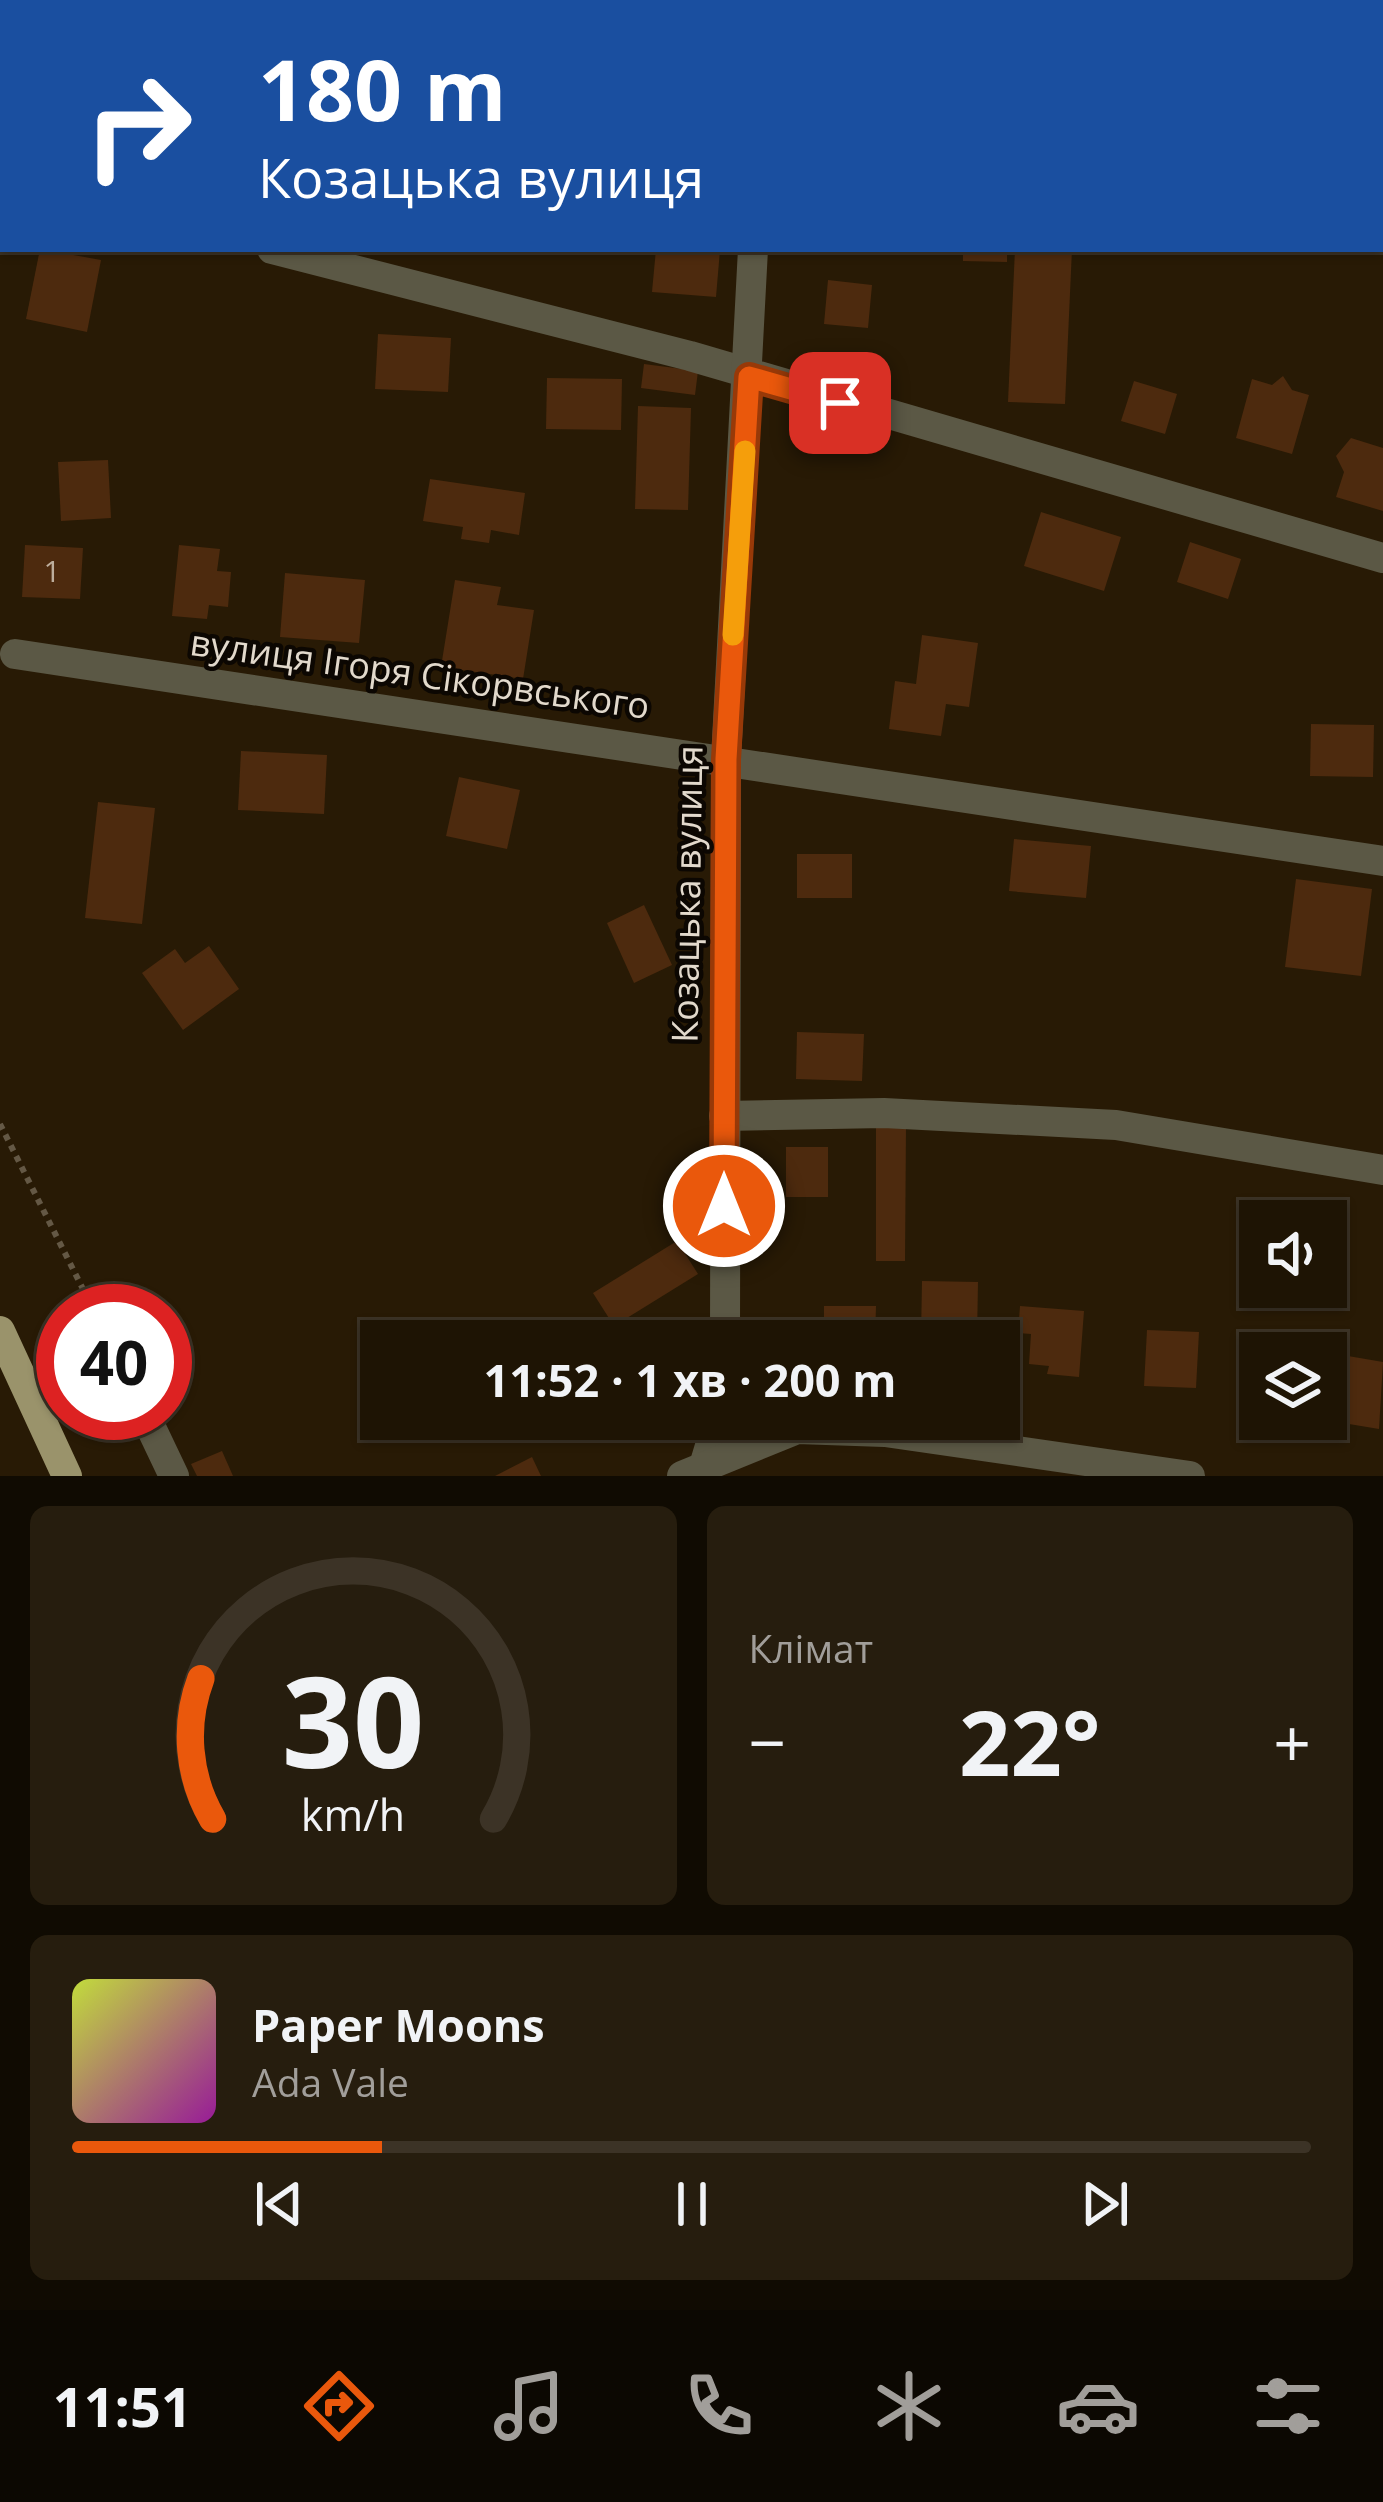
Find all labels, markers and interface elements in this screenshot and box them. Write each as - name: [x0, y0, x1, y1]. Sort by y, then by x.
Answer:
- text: 180 m: [258, 31, 506, 146]
- icon: right: [60, 48, 216, 204]
- text: Козацька вулиця: [258, 140, 704, 214]
- pin: [789, 352, 891, 454]
- icon: arrive: [807, 370, 873, 436]
- house number: 1: [43, 550, 61, 591]
- street label: вулиця Ігоря Сікорвського: [187, 617, 653, 730]
- street label: Козацька вулиця: [659, 745, 714, 1043]
- position arrow: [661, 1143, 787, 1269]
- map controls: [1239, 1200, 1347, 1440]
- button: sound: [1239, 1200, 1347, 1308]
- speed limit sign: 40: [36, 1284, 192, 1440]
- button: layers: [1239, 1332, 1347, 1440]
- text: 11:52 · 1 хв · 200 m: [484, 1349, 896, 1410]
- text: Клімат: [749, 1621, 873, 1674]
- text: 30: [282, 1635, 425, 1805]
- text: 22°: [959, 1680, 1100, 1802]
- text: −: [749, 1696, 786, 1786]
- text: +: [1273, 1696, 1311, 1786]
- text: km/h: [301, 1784, 405, 1843]
- text: Paper Moons: [252, 1994, 545, 2055]
- text: Ada Vale: [252, 2055, 409, 2108]
- icon: previous: [246, 2171, 312, 2237]
- icon: pause: [659, 2171, 725, 2237]
- icon: next: [1072, 2171, 1138, 2237]
- icon: directions: [297, 2364, 381, 2448]
- icon: music: [487, 2364, 571, 2448]
- icon: phone: [677, 2364, 761, 2448]
- icon: climate: [867, 2364, 951, 2448]
- icon: car: [1056, 2364, 1140, 2448]
- icon: filters: [1246, 2364, 1330, 2448]
- text: 11:51: [53, 2369, 192, 2443]

